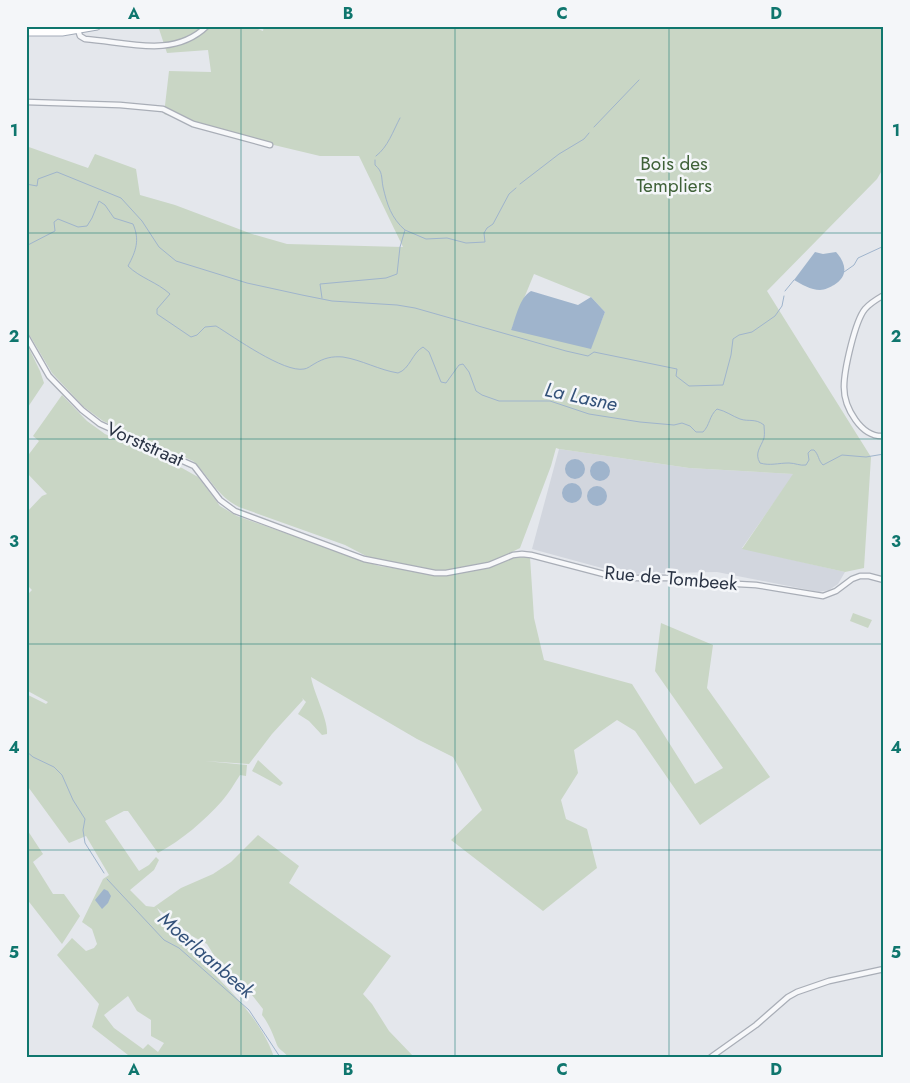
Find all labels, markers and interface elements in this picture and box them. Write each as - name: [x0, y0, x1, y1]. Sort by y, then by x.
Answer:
- text: A: [127, 2, 140, 25]
- text: B: [343, 2, 353, 25]
- text: C: [556, 2, 568, 25]
- text: D: [770, 2, 782, 25]
- text: 1: [10, 119, 18, 142]
- text: 1: [892, 119, 900, 142]
- park label: Bois des Templiers: [636, 150, 712, 199]
- text: 2: [9, 325, 19, 348]
- text: 2: [891, 325, 901, 348]
- water label: La Lasne: [542, 375, 620, 419]
- street label: Vorststraat: [102, 415, 188, 473]
- text: 3: [9, 530, 19, 553]
- text: 3: [891, 530, 901, 553]
- street label: Rue de Tombeek: [603, 559, 739, 597]
- text: 4: [8, 736, 20, 759]
- text: 4: [890, 736, 902, 759]
- water label: Moerlaanbeek: [151, 905, 262, 1006]
- text: 5: [9, 941, 19, 964]
- text: 5: [891, 941, 901, 964]
- text: A: [127, 1058, 140, 1081]
- text: B: [343, 1058, 353, 1081]
- text: C: [556, 1058, 568, 1081]
- text: D: [770, 1058, 782, 1081]

